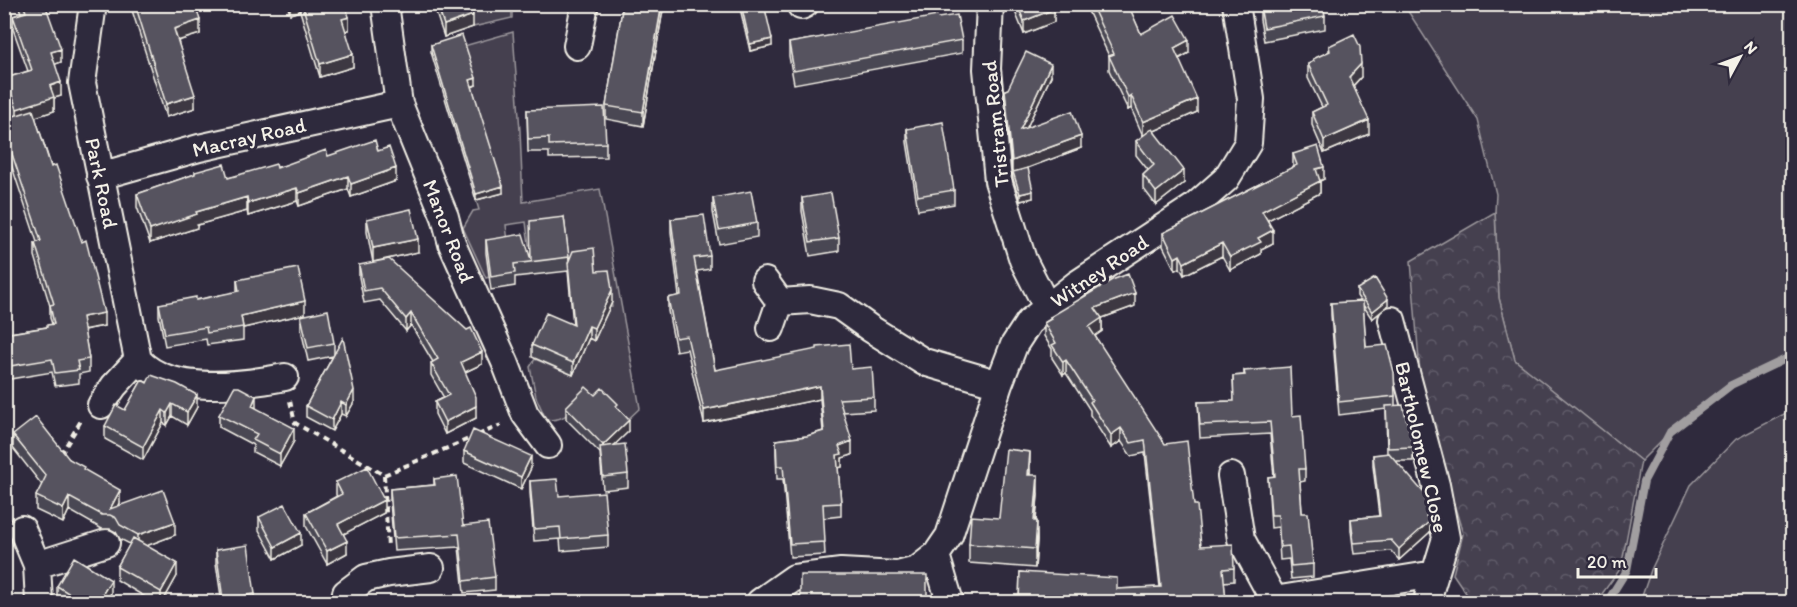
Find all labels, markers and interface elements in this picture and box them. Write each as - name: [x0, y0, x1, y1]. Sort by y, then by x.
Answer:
- north arrow: [1710, 27, 1770, 87]
- text: N: [1740, 37, 1762, 58]
- street label: Tristram Road: [976, 59, 1014, 189]
- street label: Macray Road: [190, 112, 309, 162]
- street label: Park Road: [80, 135, 124, 231]
- street label: Manor Road: [418, 176, 480, 287]
- street label: Witney Road: [1045, 229, 1153, 313]
- street label: Bartholomew Close: [1390, 359, 1454, 535]
- scale bar: [1578, 541, 1656, 579]
- text: 20 m: [1587, 551, 1627, 573]

